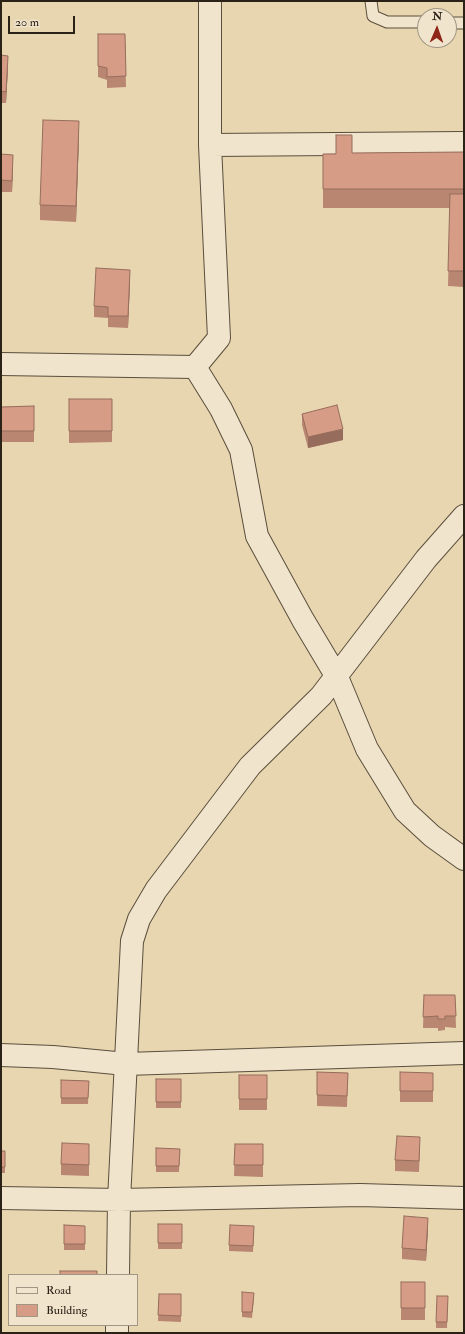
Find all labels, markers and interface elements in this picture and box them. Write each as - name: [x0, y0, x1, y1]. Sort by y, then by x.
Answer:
- scale bar: [10, 8, 77, 34]
- north arrow: [417, 8, 457, 48]
- text: N: [432, 10, 443, 23]
- text: 20 m: [15, 15, 39, 30]
- legend: [8, 1274, 138, 1326]
- text: Road: [46, 1283, 71, 1298]
- text: Building: [46, 1303, 87, 1318]

